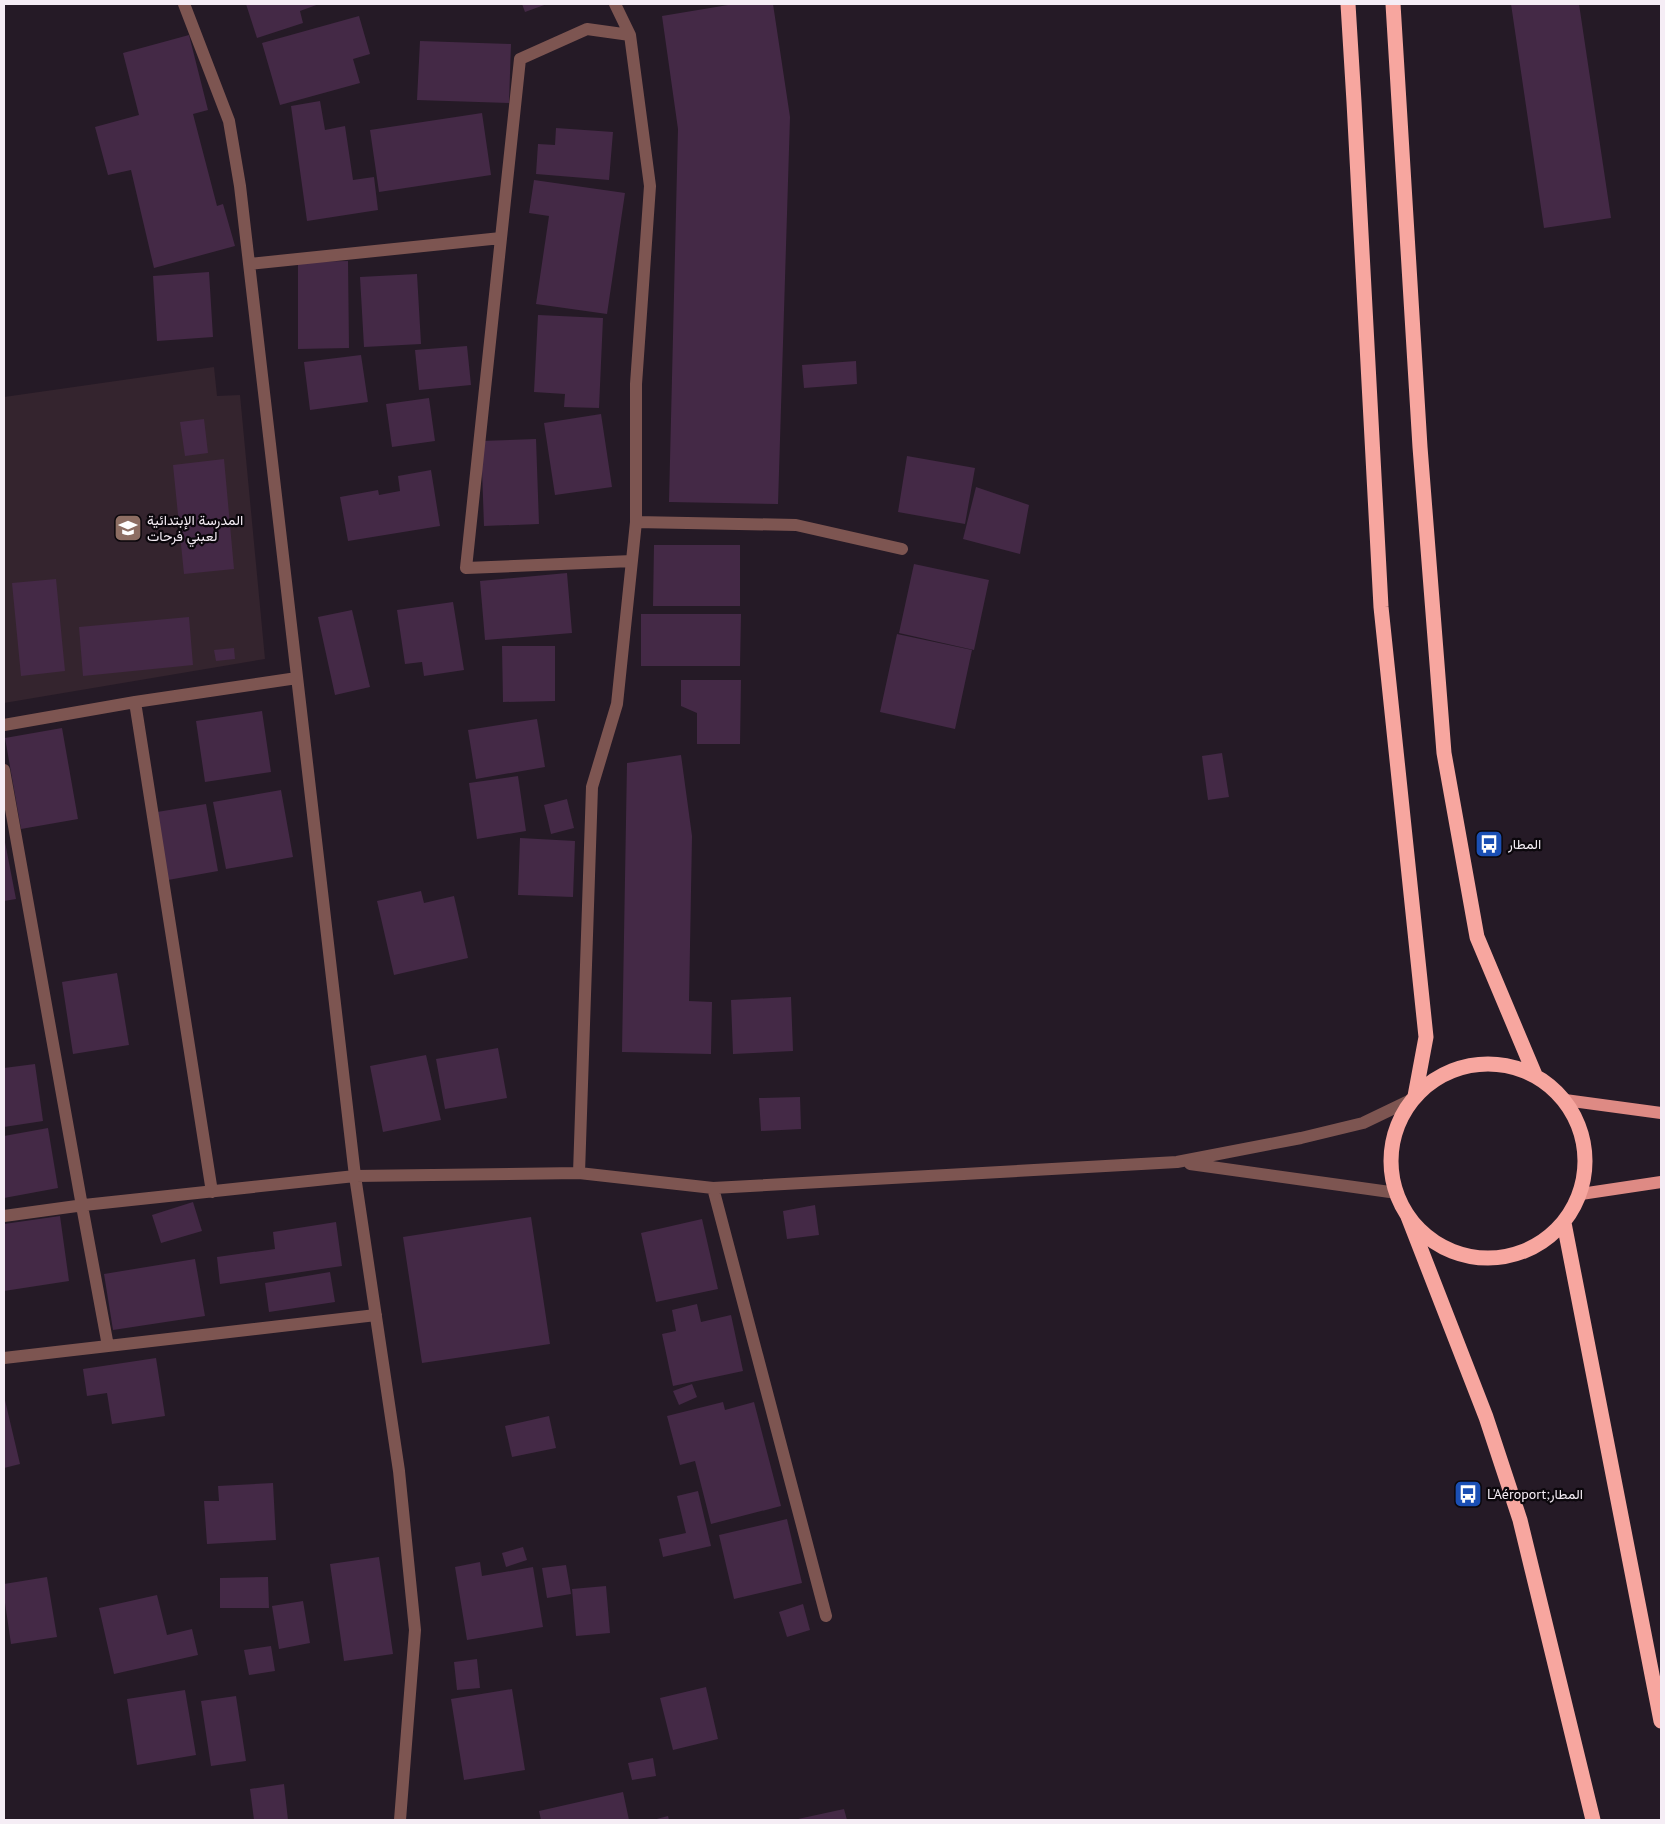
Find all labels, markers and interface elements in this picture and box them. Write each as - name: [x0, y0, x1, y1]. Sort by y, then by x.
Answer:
- place label: المدرسة الإبتدائية لعبني فرحات: [147, 511, 243, 548]
- school or university icon: المدرسة الإبتدائية لعبني فرحات: [113, 513, 143, 543]
- bus stop icon: المطار: [1474, 829, 1504, 859]
- place label: المطار: [1507, 835, 1541, 853]
- bus stop icon: L'Aéroport;المطار: [1453, 1479, 1483, 1509]
- place label: L'Aéroport;المطار: [1487, 1485, 1583, 1503]

